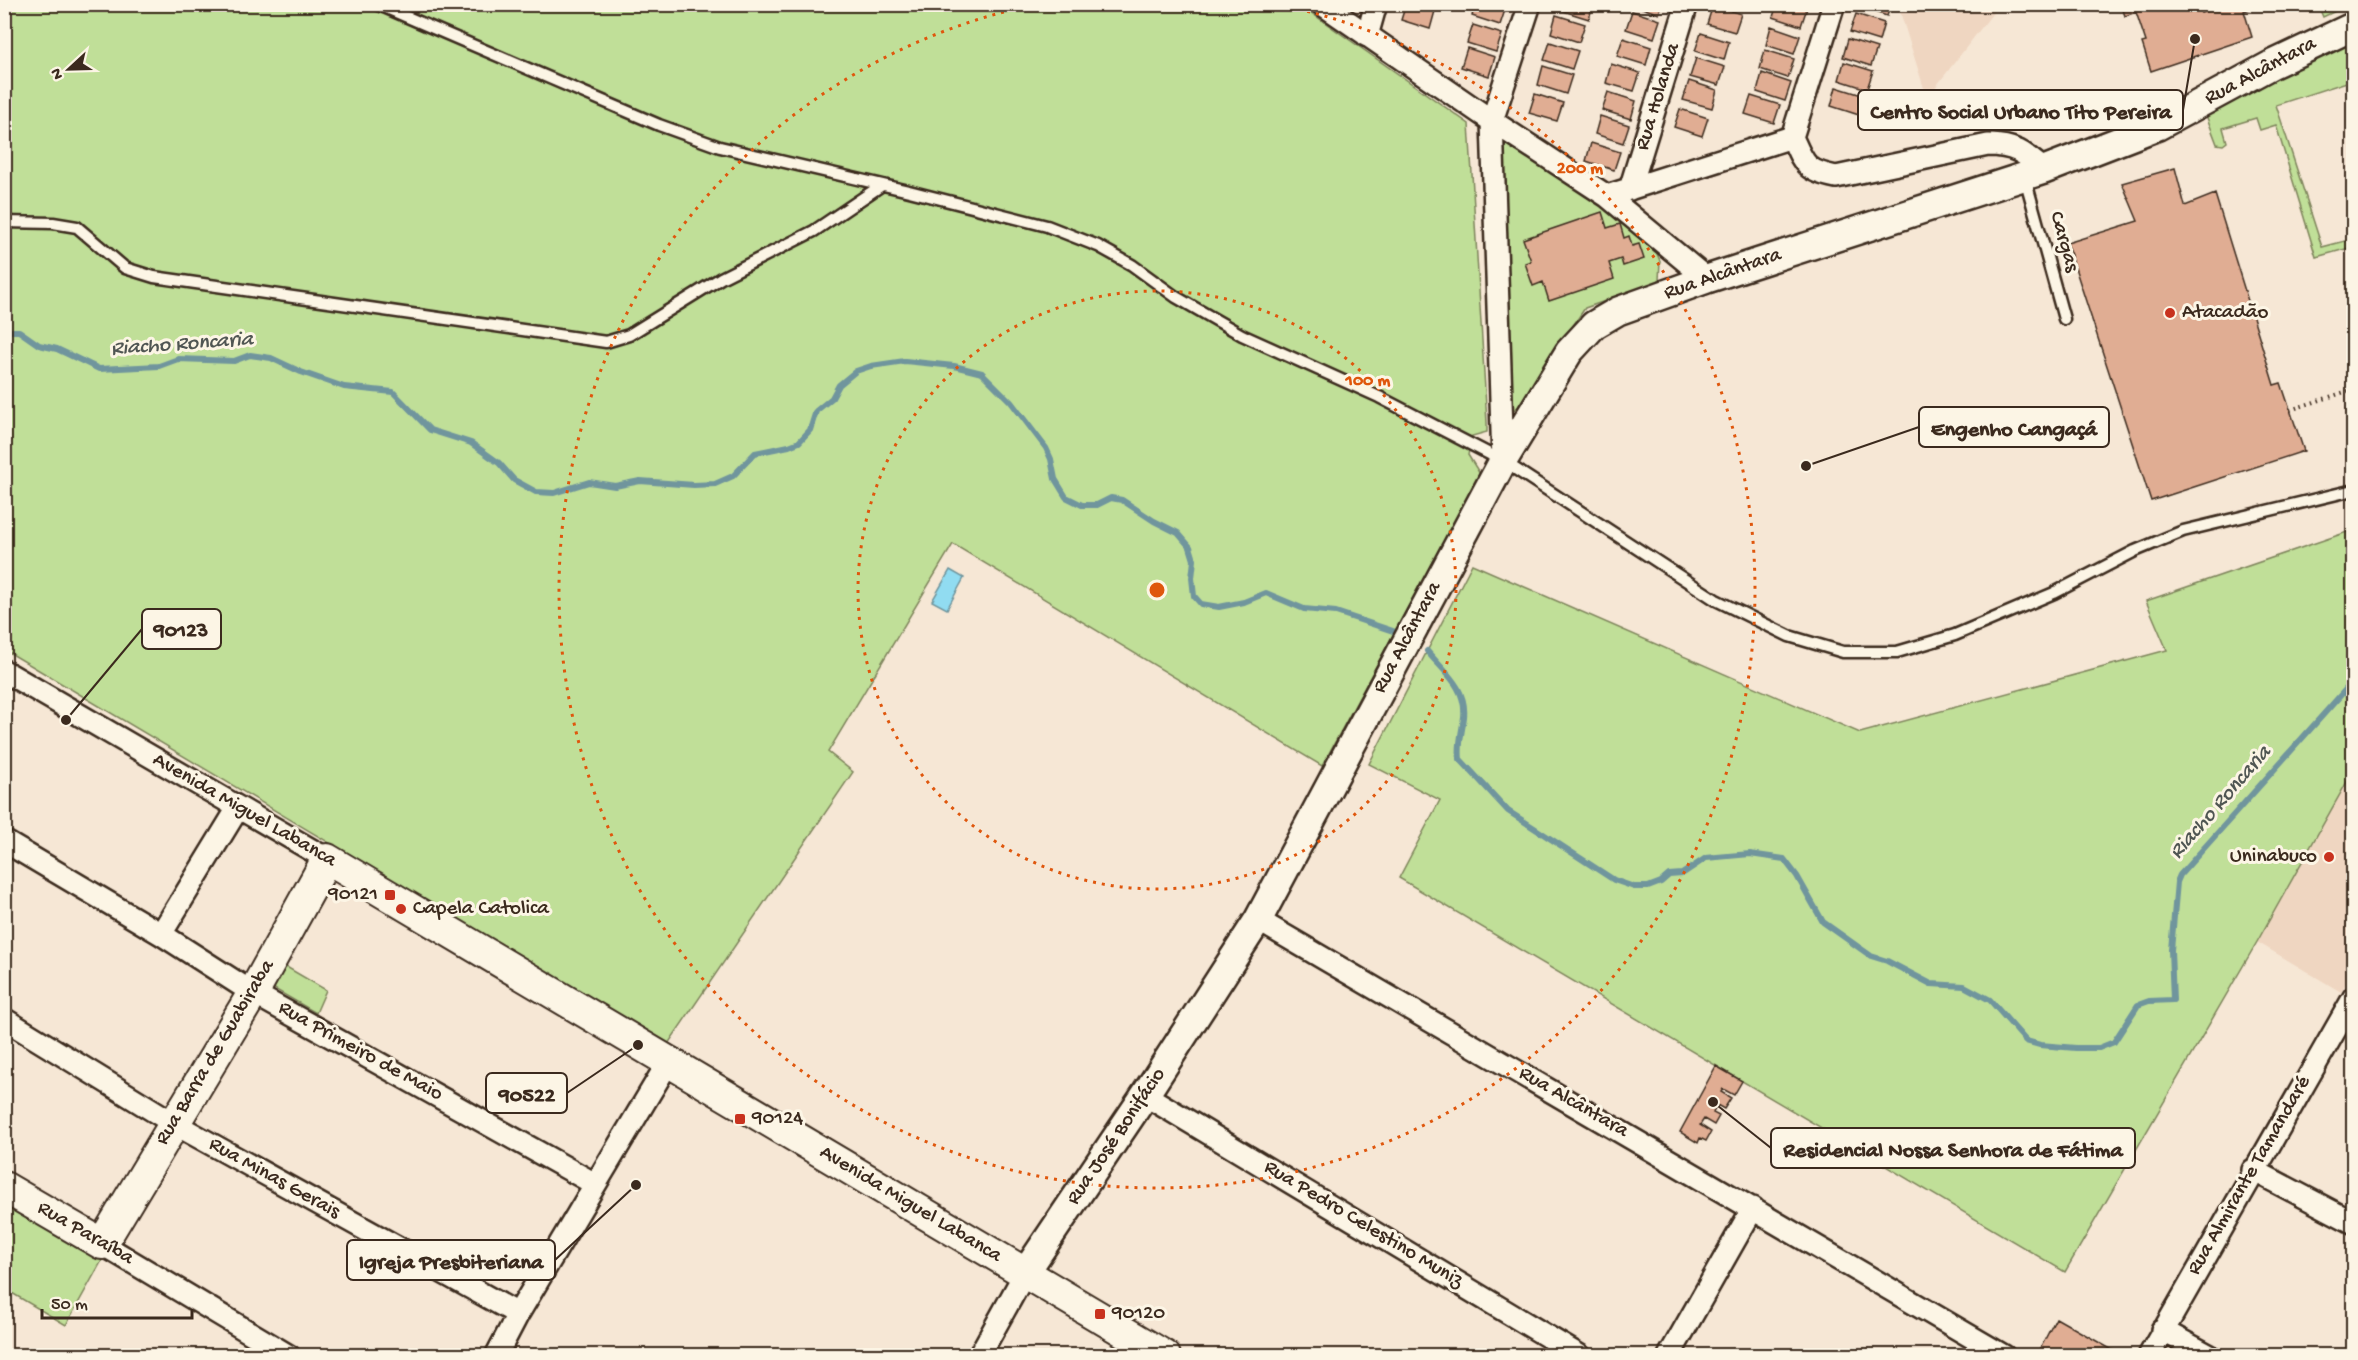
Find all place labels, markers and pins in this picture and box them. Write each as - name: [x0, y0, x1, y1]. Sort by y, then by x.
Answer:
- callout: Centro Social Urbano Tito Pereira: [1858, 90, 2183, 130]
- place label: Atacadão: [2182, 301, 2268, 326]
- marker: Atacadão: [2163, 306, 2177, 320]
- callout: Engenho Cangaçá: [1919, 407, 2109, 447]
- centre of rings: [1147, 580, 1167, 600]
- callout: 90123: [142, 609, 221, 649]
- place label: Uninabuco: [2230, 845, 2317, 870]
- marker: Uninabuco: [2322, 850, 2336, 864]
- place label: 90121: [327, 883, 378, 908]
- marker: 90121: [383, 888, 397, 902]
- place label: Capela Catolica: [413, 897, 550, 922]
- marker: Capela Catolica: [394, 902, 408, 916]
- callout: 90522: [486, 1073, 567, 1113]
- place label: 90124: [751, 1107, 803, 1132]
- marker: 90124: [733, 1112, 747, 1126]
- callout: Residencial Nossa Senhora de Fátima: [1771, 1128, 2135, 1168]
- callout: Igreja Presbiteriana: [347, 1240, 555, 1280]
- place label: 90120: [1111, 1302, 1165, 1327]
- marker: 90120: [1093, 1307, 1107, 1321]

